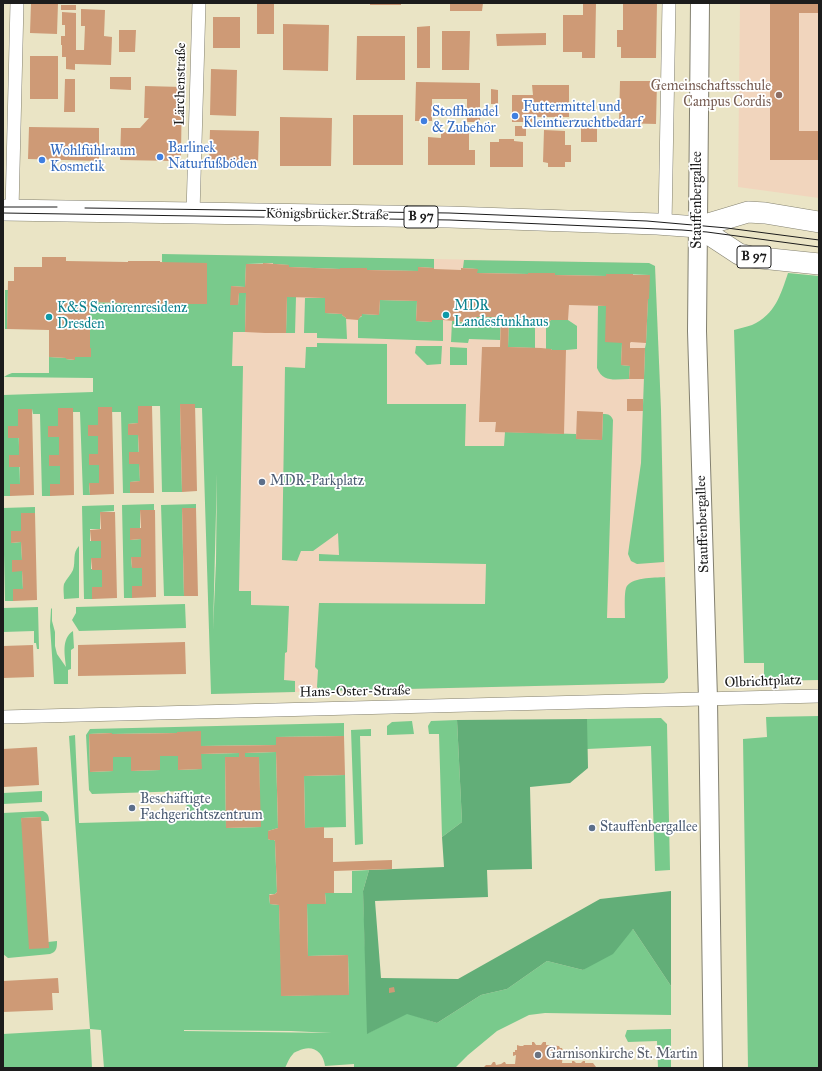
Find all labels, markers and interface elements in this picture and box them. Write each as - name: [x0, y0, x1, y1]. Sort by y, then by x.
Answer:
- street label: Lärchenstraße: [172, 42, 190, 126]
- place label: Gemeinschaftsschule Campus Cordis: [651, 79, 771, 112]
- marker: Gemeinschaftsschule Campus Cordis: [774, 90, 784, 100]
- place label: Futtermittel und Kleintierzuchtbedarf: [523, 100, 642, 132]
- place label: Stoffhandel & Zubehör: [432, 105, 498, 138]
- marker: Futtermittel und Kleintierzuchtbedarf: [510, 111, 520, 121]
- marker: Stoffhandel & Zubehör: [419, 116, 429, 126]
- place label: Barlinek Naturfußböden: [168, 141, 257, 174]
- place label: Wohlfühlraum Kosmetik: [50, 144, 136, 176]
- street label: Stauffenbergallee: [690, 151, 706, 249]
- marker: Barlinek Naturfußböden: [155, 152, 165, 162]
- marker: Wohlfühlraum Kosmetik: [37, 155, 47, 165]
- street label: Königsbrücker Straße: [265, 206, 389, 224]
- road number: B 97: [404, 206, 438, 228]
- road number: B 97: [737, 246, 771, 268]
- place label: MDR Landesfunkhaus: [454, 299, 548, 332]
- place label: K&S Seniorenresidenz Dresden: [57, 301, 188, 334]
- marker: MDR Landesfunkhaus: [441, 310, 451, 320]
- marker: K&S Seniorenresidenz Dresden: [44, 312, 54, 322]
- place label: MDR-Parkplatz: [270, 474, 364, 490]
- street label: Stauffenbergallee: [693, 475, 713, 573]
- marker: MDR-Parkplatz: [257, 477, 267, 487]
- street label: Olbrichtplatz: [724, 672, 802, 692]
- street label: Hans-Oster-Straße: [299, 683, 411, 701]
- place label: Beschäftigte Fachgerichtszentrum: [140, 792, 263, 824]
- marker: Beschäftigte Fachgerichtszentrum: [127, 803, 137, 813]
- place label: Stauffenbergallee: [600, 820, 698, 836]
- marker: Stauffenbergallee: [587, 823, 597, 833]
- place label: Garnisonkirche St. Martin: [546, 1047, 698, 1063]
- marker: Garnisonkirche St. Martin: [533, 1050, 543, 1060]

